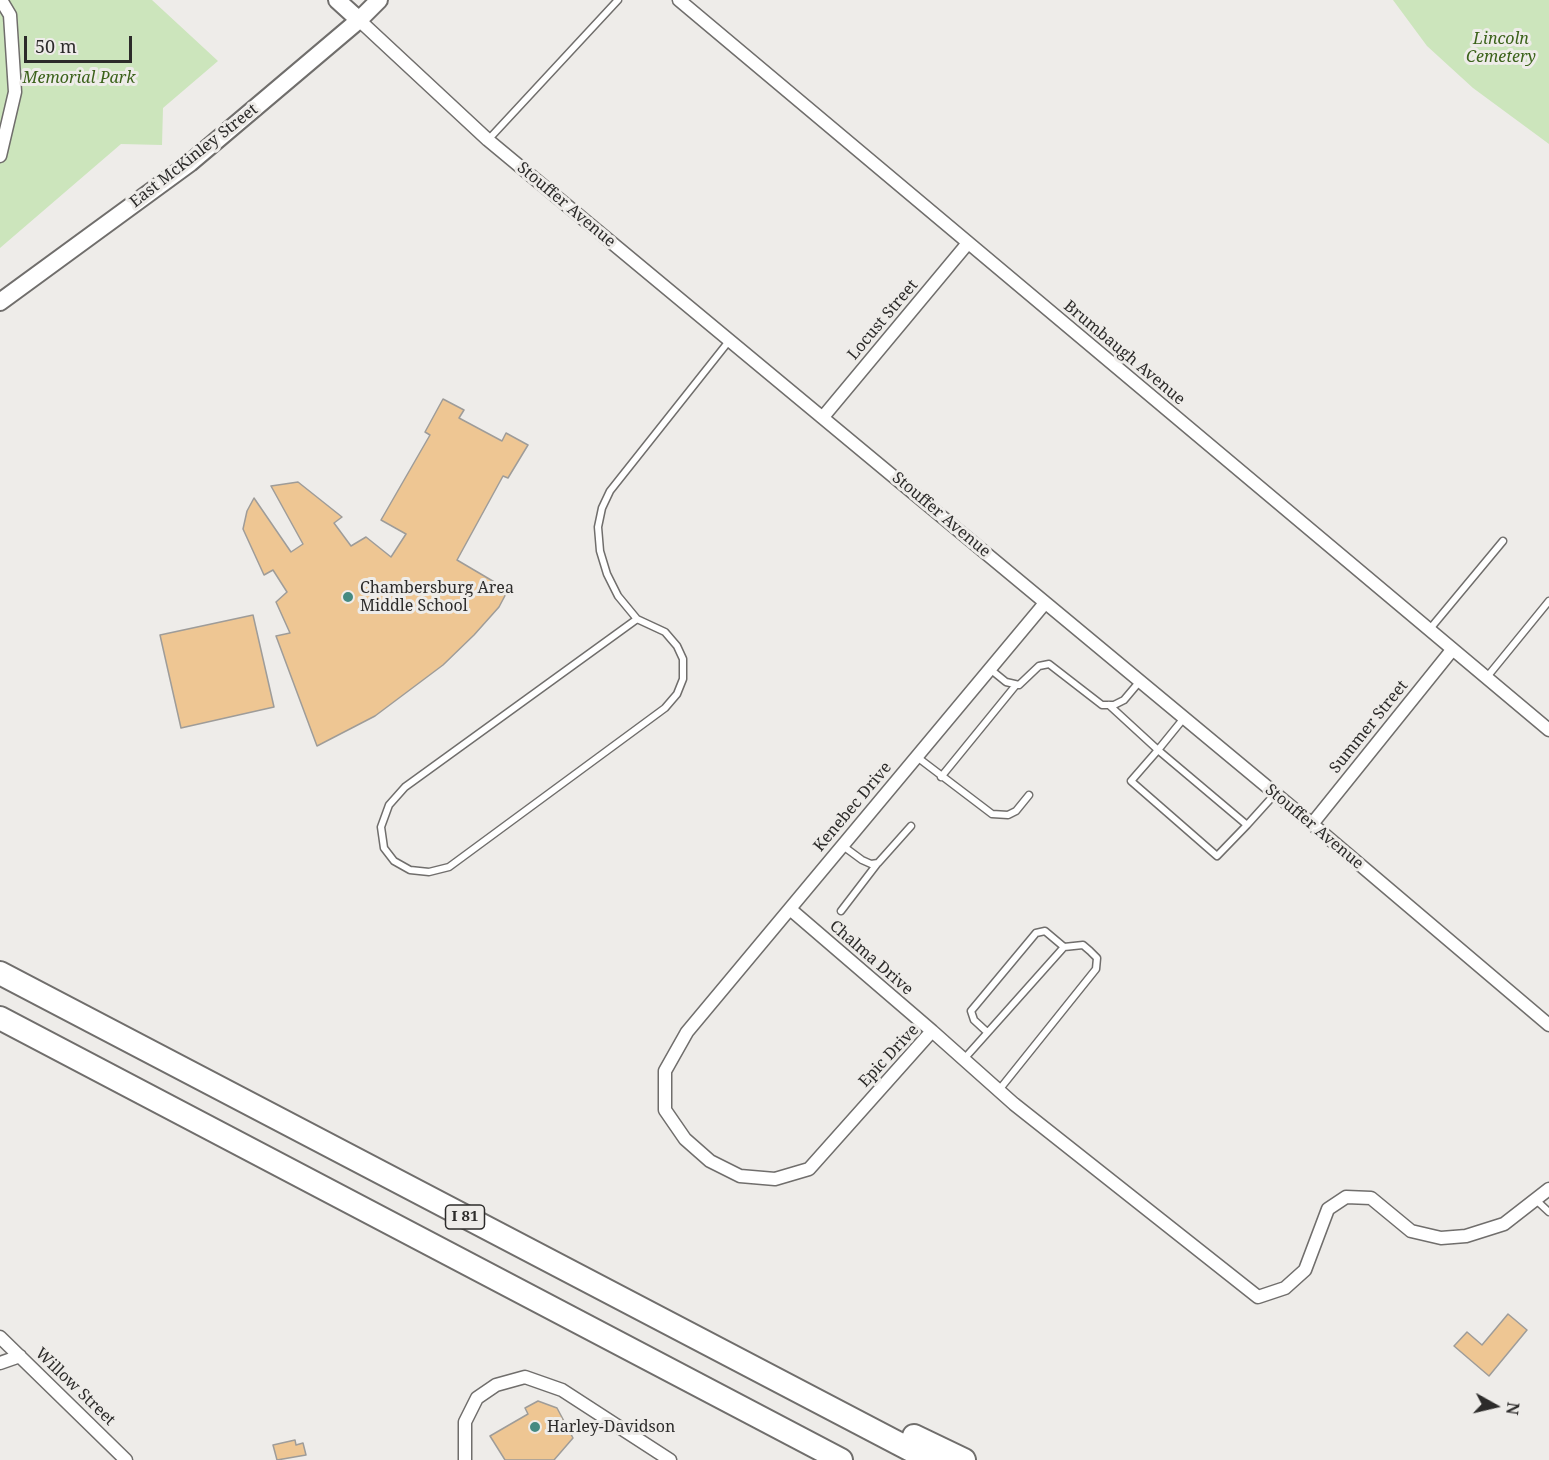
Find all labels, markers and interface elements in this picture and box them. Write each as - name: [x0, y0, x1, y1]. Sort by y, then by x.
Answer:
- scale bar: [27, 24, 135, 62]
- park label: Lincoln Cemetery: [1466, 29, 1536, 67]
- text: 50 m: [35, 34, 77, 58]
- park label: Memorial Park: [23, 68, 135, 88]
- street label: East McKinley Street: [126, 100, 262, 212]
- street label: Stouffer Avenue: [513, 158, 619, 252]
- street label: Locust Street: [844, 276, 922, 364]
- street label: Brumbaugh Avenue: [1059, 297, 1189, 409]
- street label: Stouffer Avenue: [888, 468, 994, 562]
- place label: Chambersburg Area Middle School: [360, 578, 514, 616]
- marker: Chambersburg Area Middle School: [341, 590, 355, 604]
- street label: Summer Street: [1326, 677, 1412, 777]
- street label: Kenebec Drive: [810, 758, 896, 856]
- street label: Stouffer Avenue: [1261, 780, 1367, 874]
- street label: Chalma Drive: [825, 917, 917, 999]
- street label: Epic Drive: [855, 1021, 923, 1091]
- road number: I 81: [446, 1205, 484, 1229]
- street label: Willow Street: [31, 1344, 119, 1430]
- north arrow: [1465, 1376, 1525, 1436]
- text: N: [1501, 1401, 1525, 1416]
- place label: Harley-Davidson: [547, 1417, 675, 1437]
- marker: Harley-Davidson: [528, 1420, 542, 1434]

